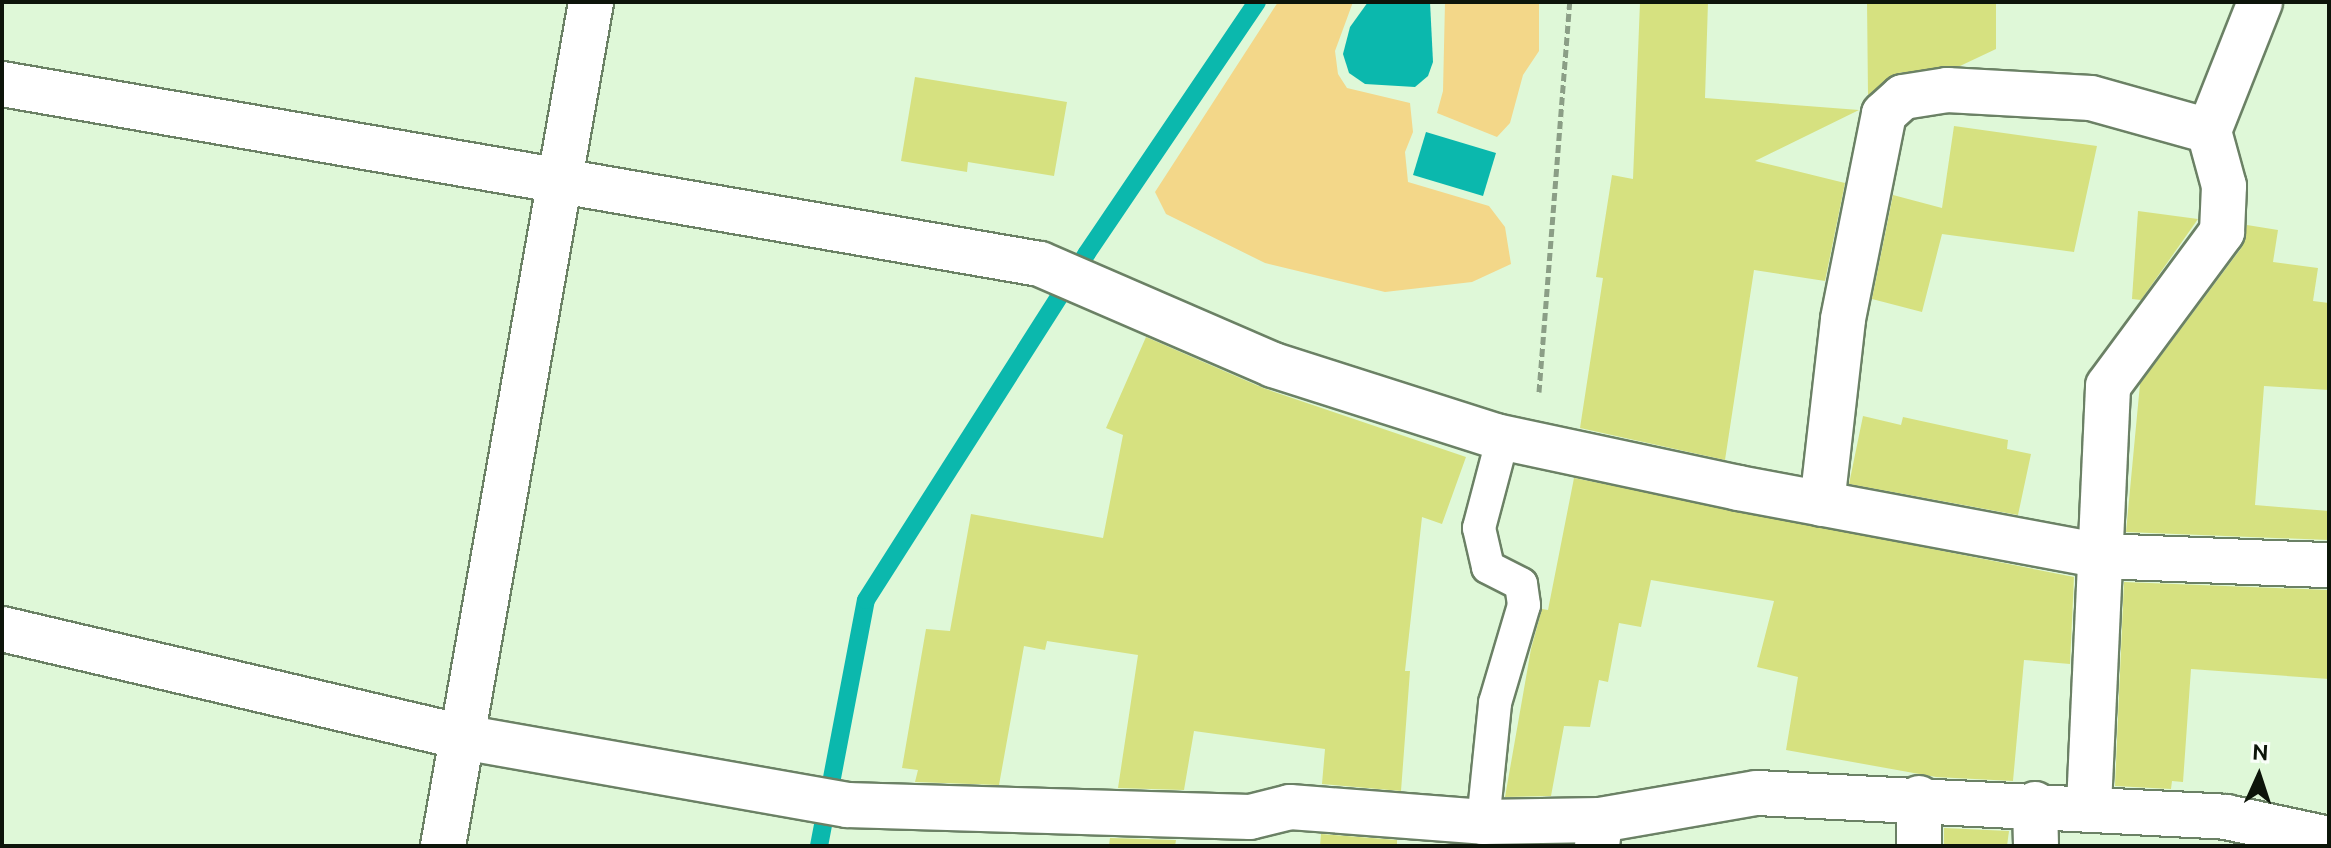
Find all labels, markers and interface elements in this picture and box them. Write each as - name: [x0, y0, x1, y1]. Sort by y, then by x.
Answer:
- north arrow: [2219, 736, 2299, 816]
- text: N: [2251, 739, 2269, 764]

